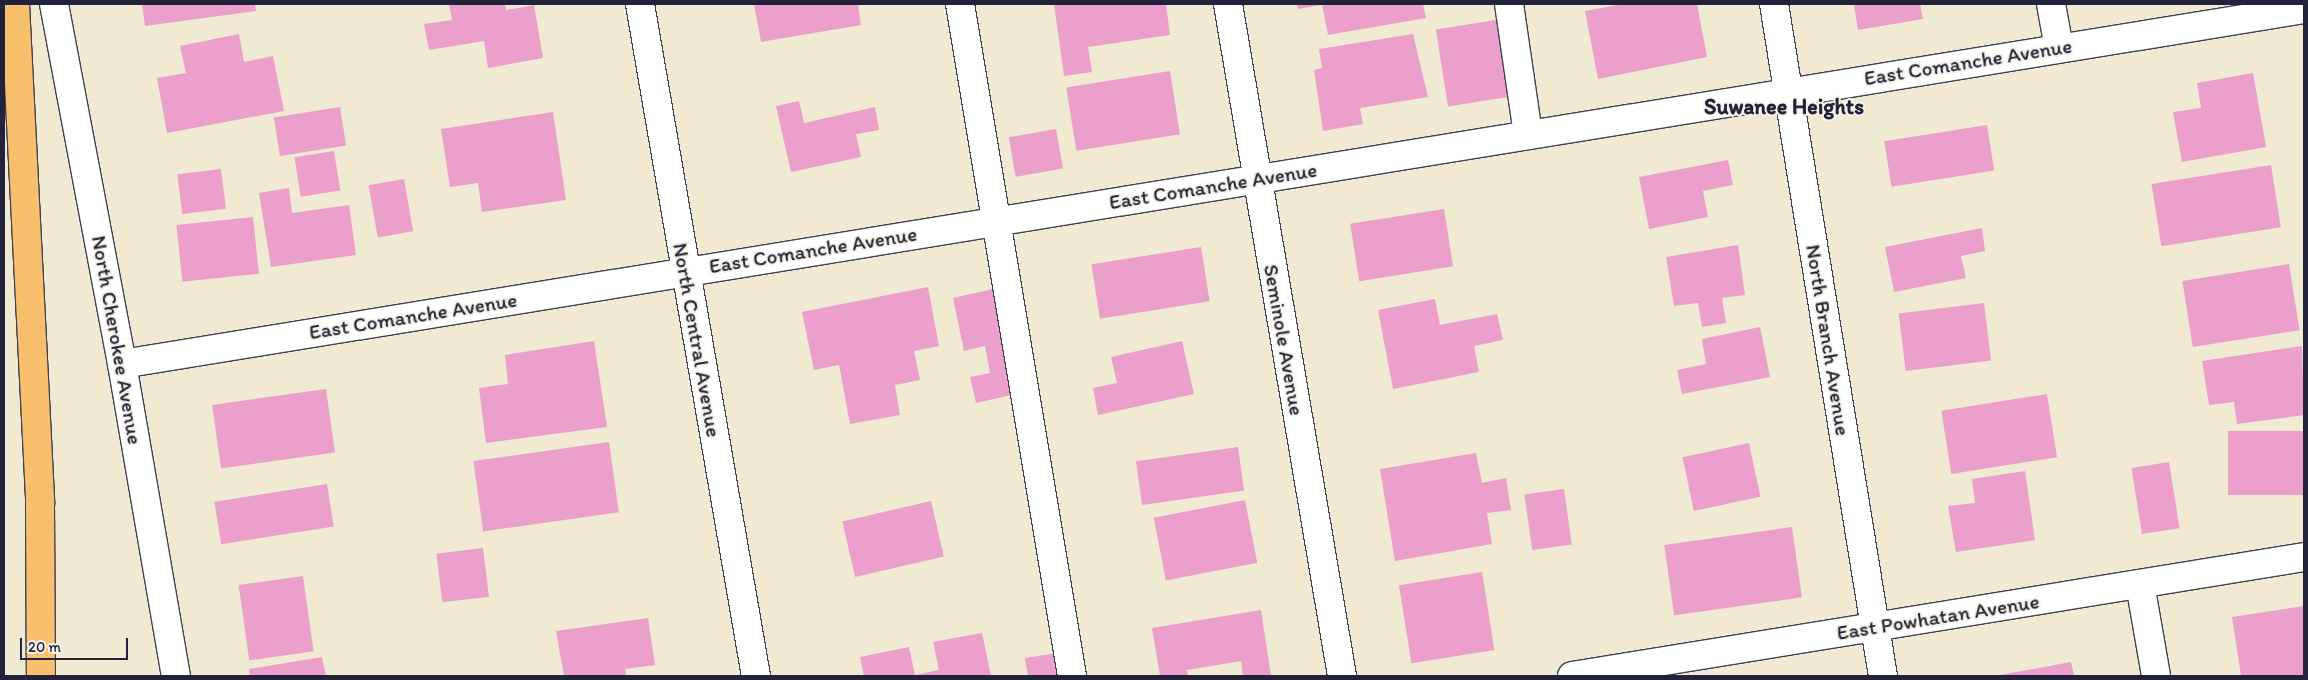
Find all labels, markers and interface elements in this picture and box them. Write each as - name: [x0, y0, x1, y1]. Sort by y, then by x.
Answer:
- street label: East Comanche Avenue: [1863, 33, 2073, 91]
- district label: Suwanee Heights: [1704, 94, 1864, 120]
- street label: East Comanche Avenue: [1108, 157, 1318, 215]
- street label: East Comanche Avenue: [708, 221, 918, 279]
- street label: North Cherokee Avenue: [86, 234, 148, 446]
- street label: North Central Avenue: [668, 242, 726, 438]
- street label: North Branch Avenue: [1800, 243, 1856, 437]
- street label: Seminole Avenue: [1258, 262, 1310, 418]
- street label: East Comanche Avenue: [308, 287, 518, 345]
- street label: East Powhatan Avenue: [1836, 589, 2040, 645]
- scale bar: [22, 628, 130, 660]
- text: 20 m: [28, 638, 61, 656]

